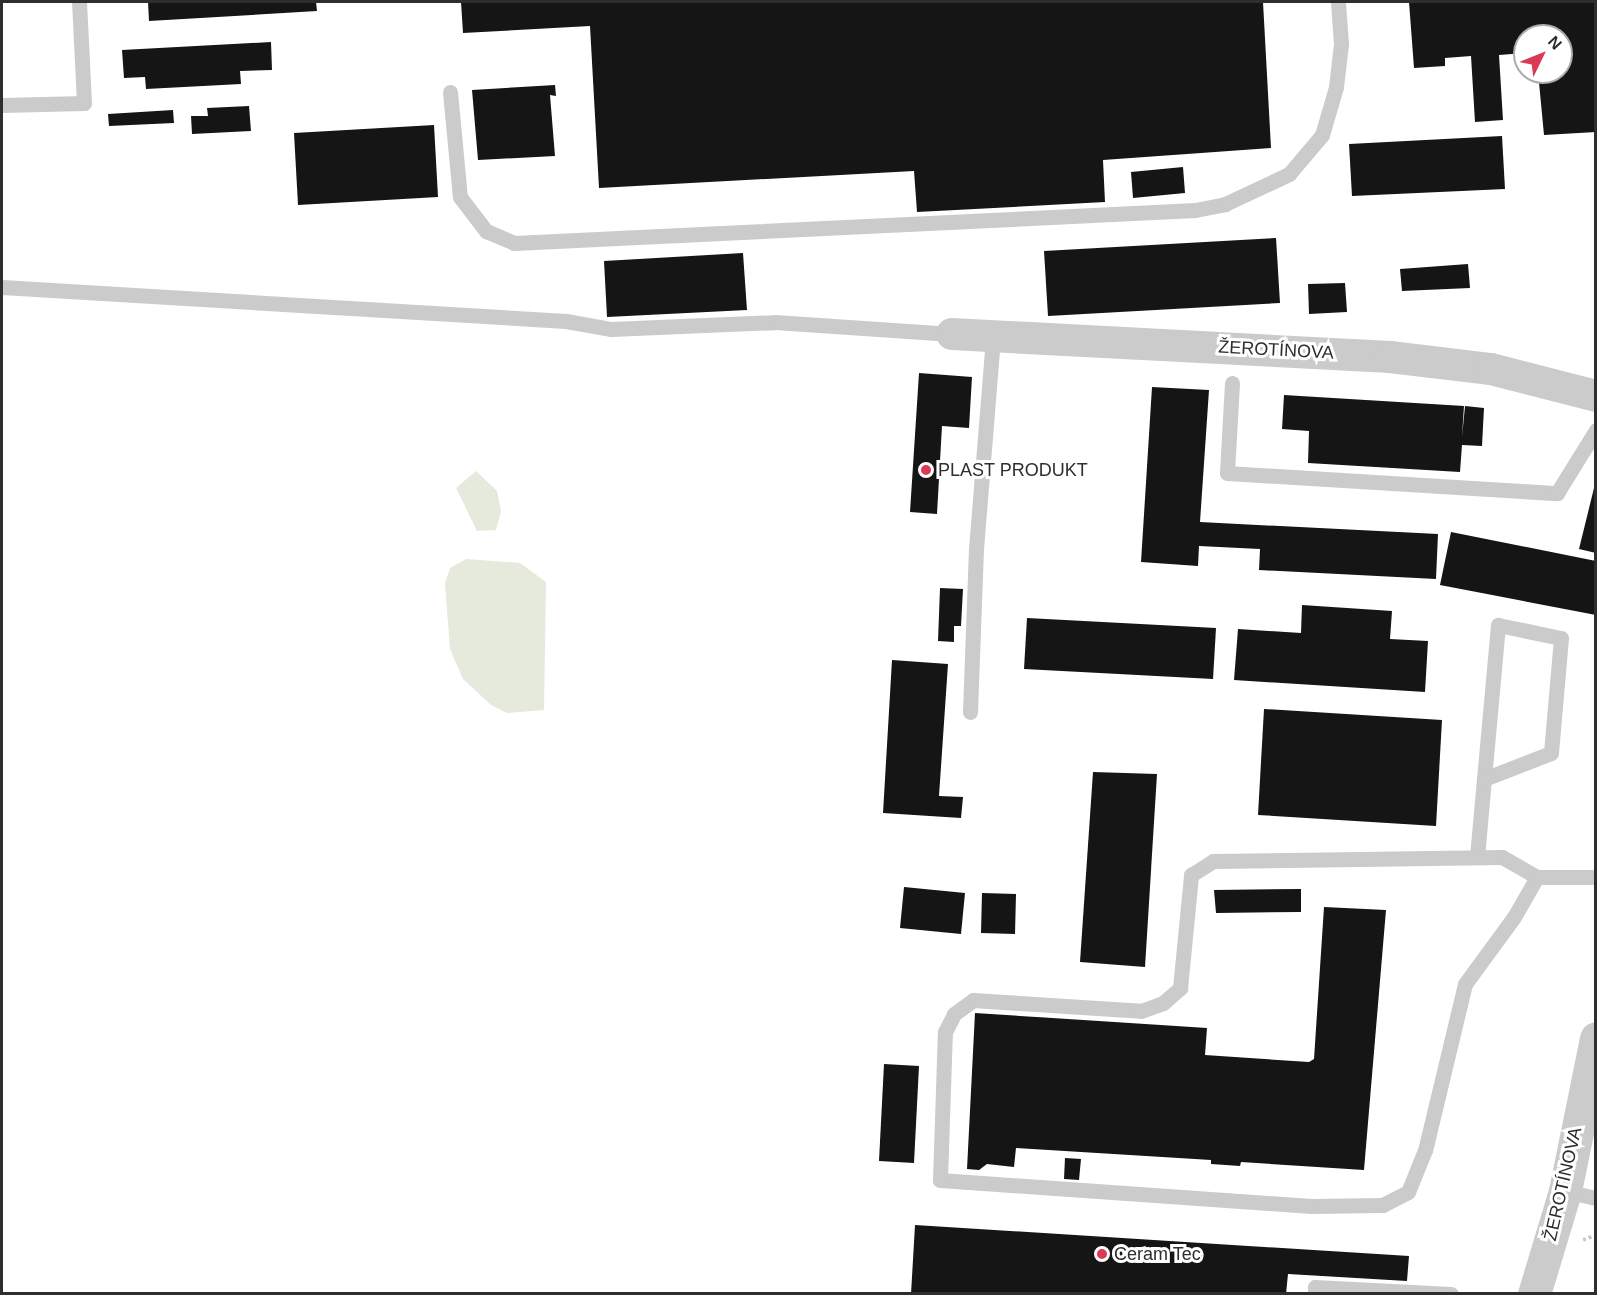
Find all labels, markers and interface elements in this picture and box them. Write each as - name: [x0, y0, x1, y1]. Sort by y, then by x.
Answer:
- north arrow: [1513, 24, 1573, 84]
- text: N: [1545, 33, 1565, 53]
- street label: ŽEROTÍNOVA: [1218, 336, 1334, 364]
- place label: PLAST PRODUKT: [938, 459, 1088, 481]
- marker: PLAST PRODUKT: [919, 463, 933, 477]
- street label: ŽEROTÍNOVA: [1539, 1125, 1587, 1243]
- place label: Ceram Tec: [1114, 1243, 1201, 1265]
- marker: Ceram Tec: [1095, 1247, 1109, 1261]

